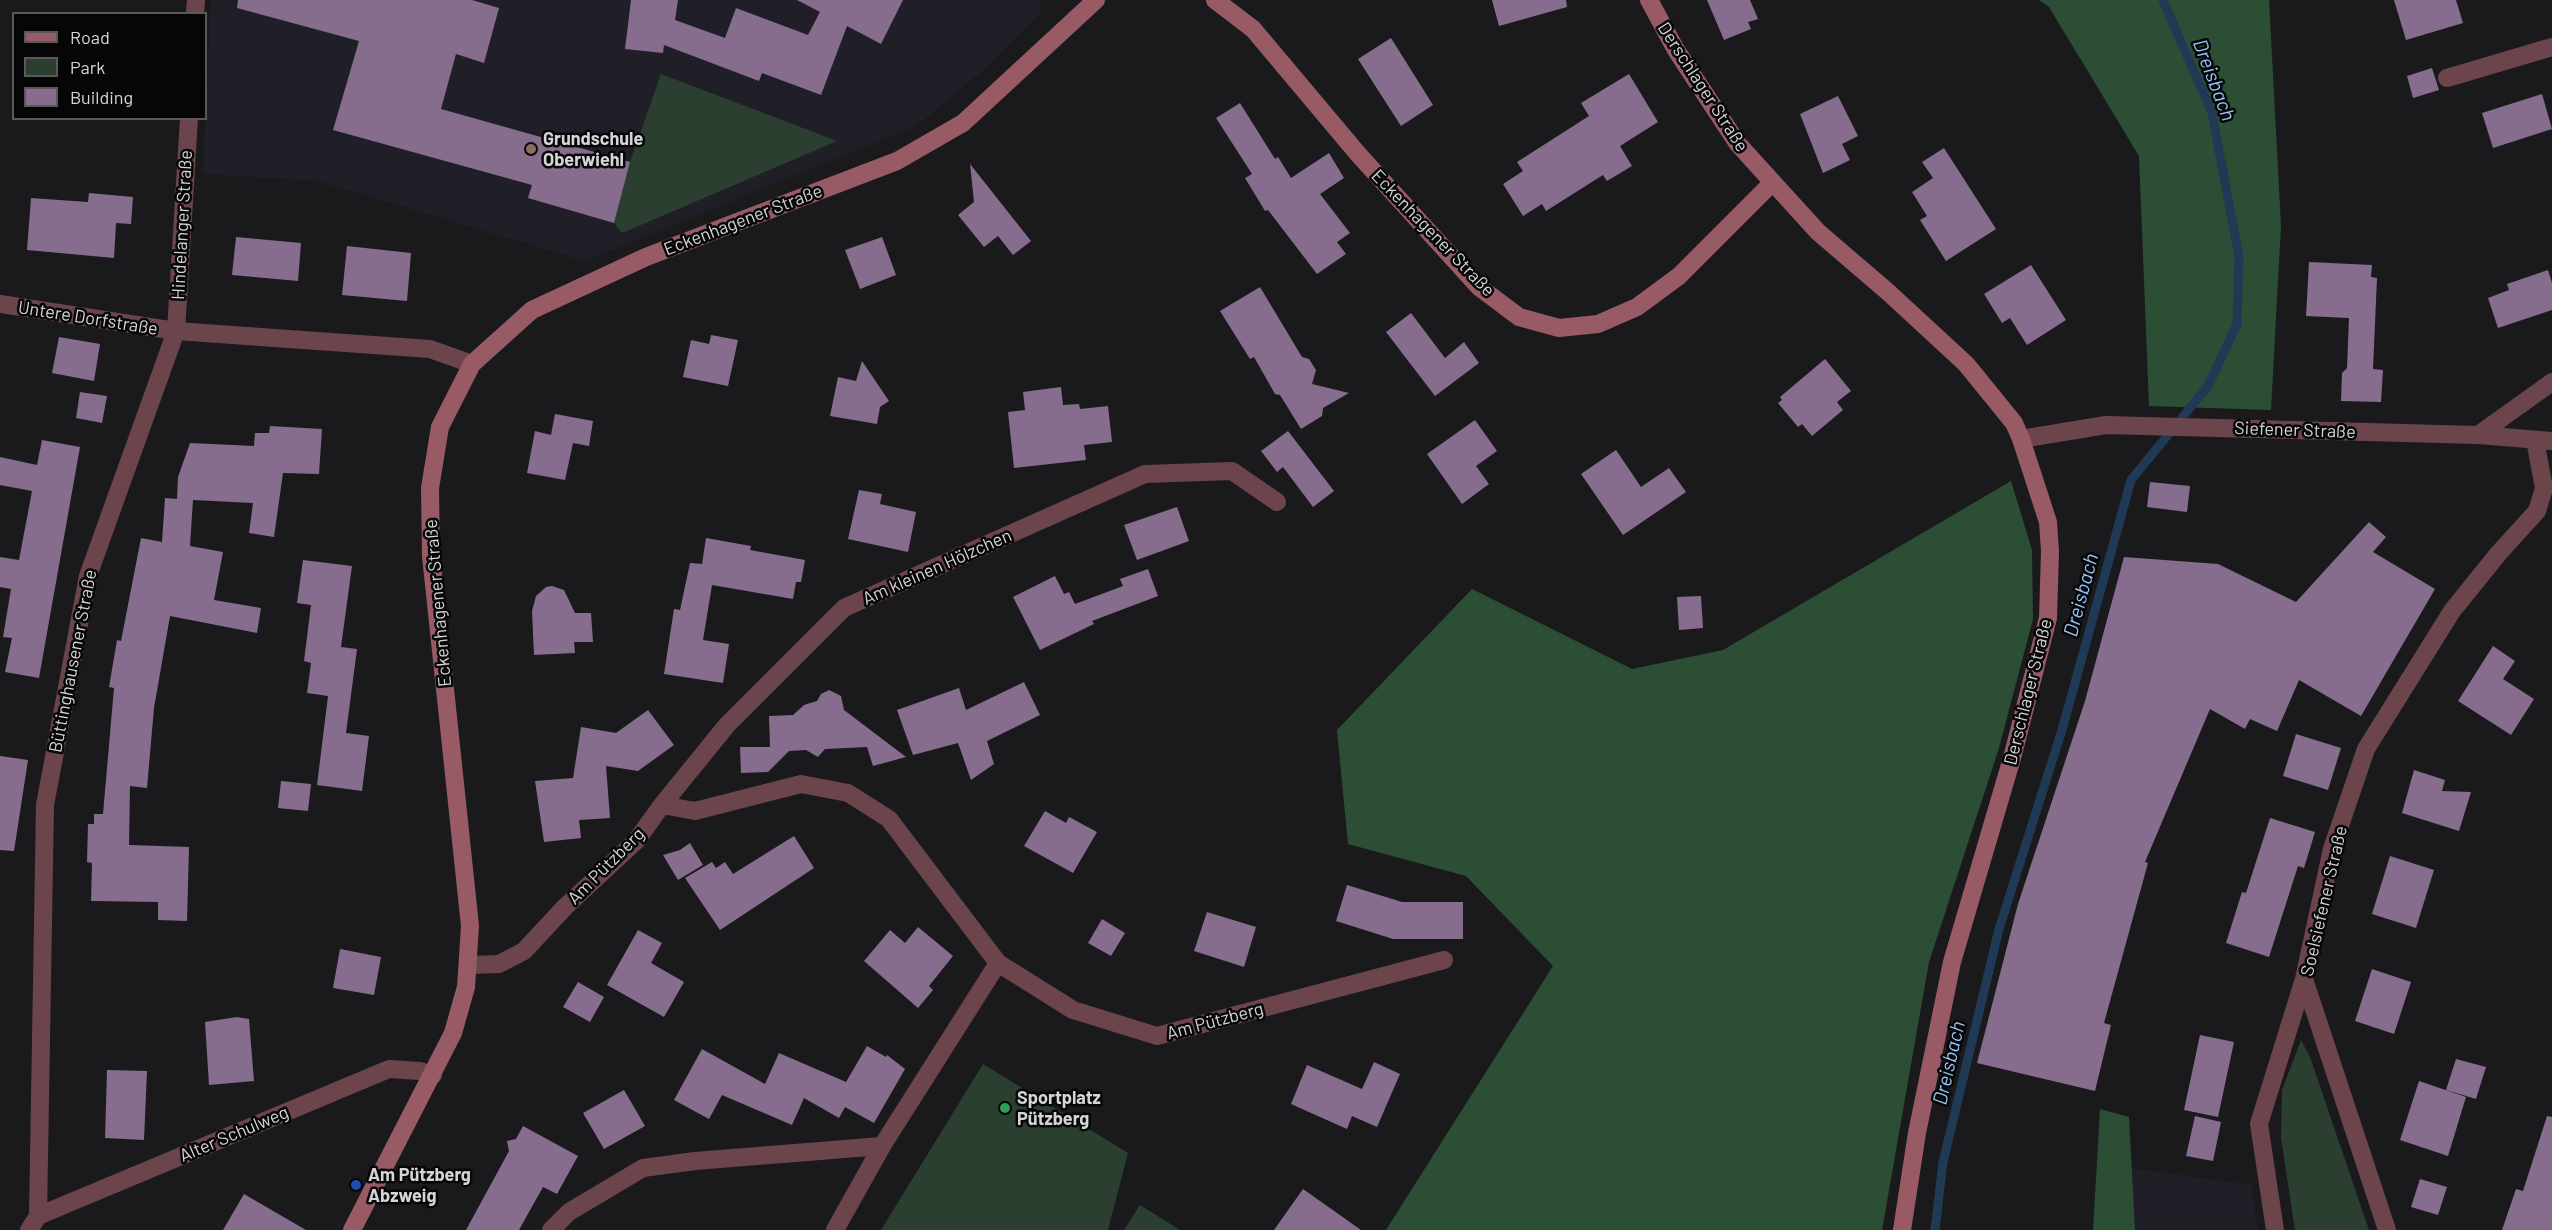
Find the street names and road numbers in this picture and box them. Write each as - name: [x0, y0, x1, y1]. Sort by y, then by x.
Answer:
- street label: Derschlager Straße: [1653, 18, 1753, 156]
- street label: Hindelanger Straße: [167, 149, 197, 301]
- street label: Eckenhagener Straße: [1367, 165, 1499, 301]
- street label: Eckenhagener Straße: [661, 180, 825, 260]
- street label: Untere Dorfstraße: [17, 296, 159, 340]
- street label: Siefener Straße: [2234, 417, 2356, 443]
- street label: Eckenhagener Straße: [420, 518, 456, 688]
- street label: Am kleinen Hölzchen: [859, 524, 1015, 610]
- street label: Büttinghausener Straße: [45, 568, 101, 754]
- street label: Derschlager Straße: [1999, 617, 2057, 767]
- street label: Am Pützberg: [563, 823, 649, 909]
- street label: Soelsiefener Straße: [2296, 824, 2352, 978]
- street label: Am Pützberg: [1164, 998, 1266, 1044]
- street label: Alter Schulweg: [176, 1101, 292, 1167]

